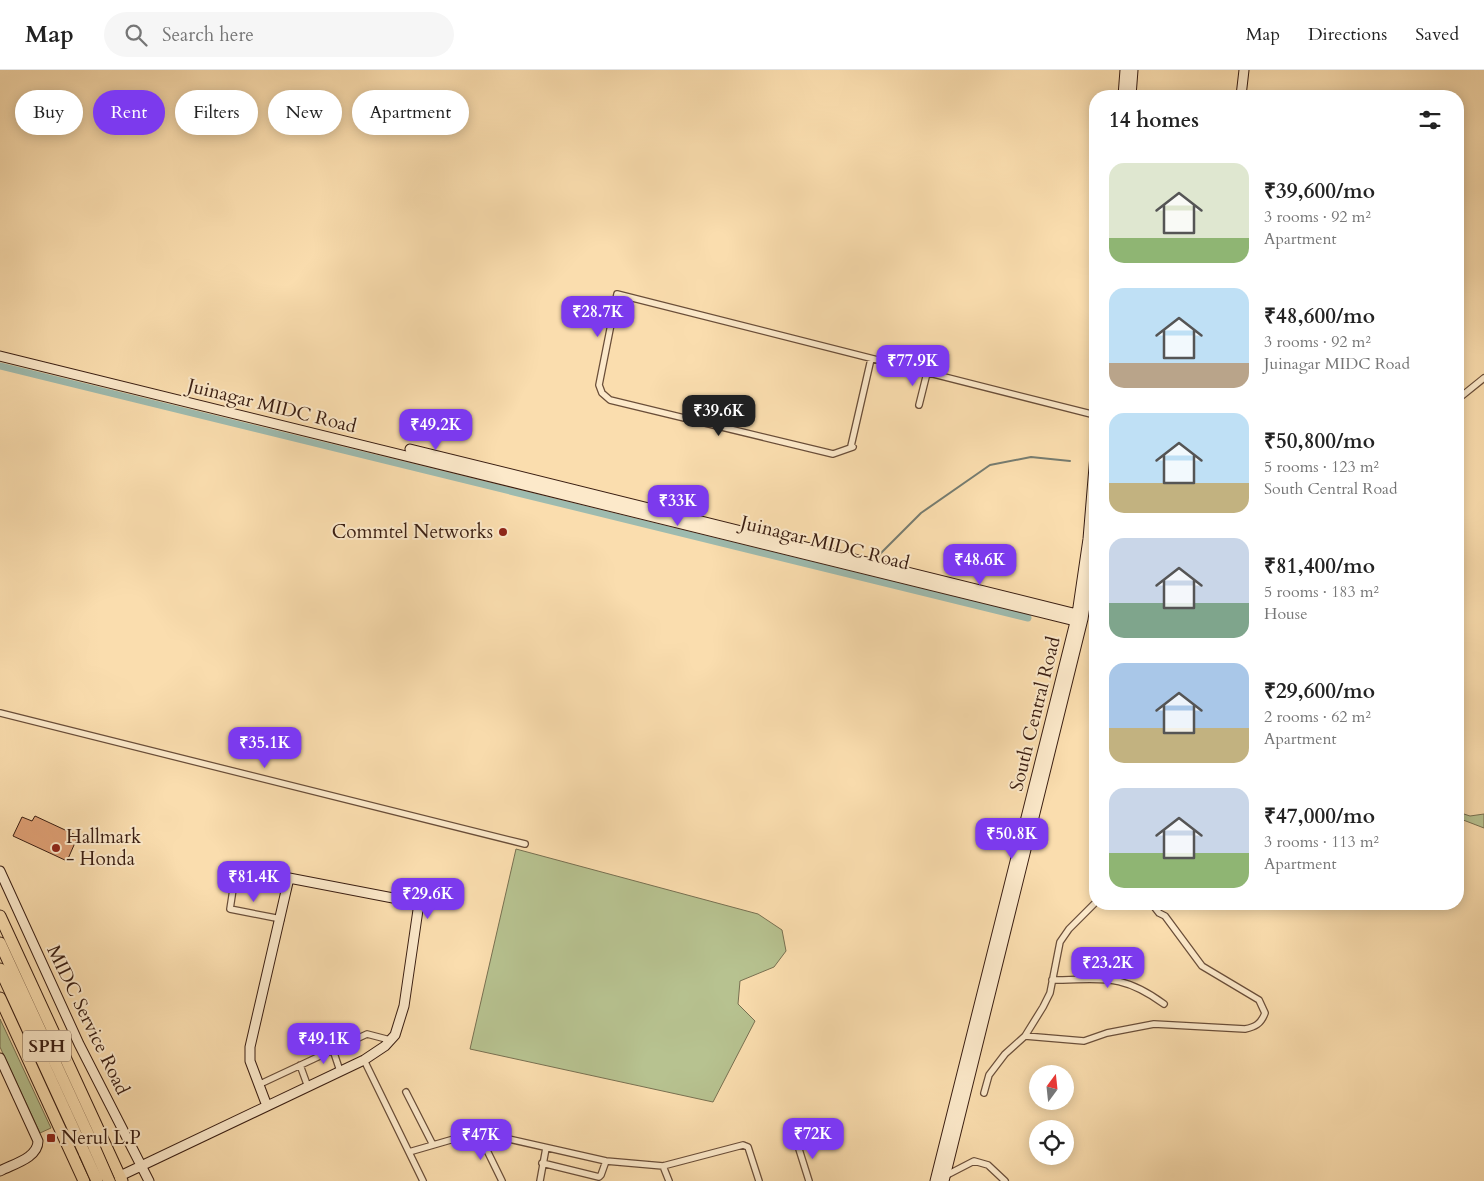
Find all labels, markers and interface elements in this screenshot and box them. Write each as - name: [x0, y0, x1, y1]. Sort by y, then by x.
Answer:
- search box: [104, 12, 454, 57]
- text: Map: [25, 18, 74, 51]
- icon: search: [122, 21, 150, 49]
- text: Search here: [162, 22, 254, 48]
- text: Map: [1246, 22, 1280, 47]
- text: Directions: [1308, 22, 1387, 47]
- text: Saved: [1415, 22, 1459, 47]
- chip: Buy: [15, 90, 83, 135]
- chip: Rent: [93, 90, 165, 135]
- chip: Filters: [175, 90, 258, 135]
- chip: New: [268, 90, 342, 135]
- chip: Apartment: [352, 90, 469, 135]
- text: 14 homes: [1109, 106, 1199, 135]
- icon: filters: [1416, 106, 1444, 134]
- text: ₹39,600/mo: [1264, 177, 1375, 206]
- icon: home: [1149, 183, 1209, 243]
- text: 3 rooms · 92 m²: [1264, 206, 1371, 228]
- text: Apartment: [1264, 228, 1337, 250]
- pin: ₹28.7K: [557, 296, 639, 338]
- text: ₹28.7K: [572, 301, 624, 323]
- text: ₹48,600/mo: [1264, 302, 1375, 331]
- icon: home: [1149, 308, 1209, 368]
- text: 3 rooms · 92 m²: [1264, 331, 1371, 353]
- pin: ₹77.9K: [872, 344, 954, 387]
- text: ₹77.9K: [887, 350, 939, 372]
- text: Juinagar MIDC Road: [1264, 353, 1410, 375]
- street label: Juinagar MIDC Road: [182, 372, 359, 440]
- pin: ₹39.6K: [678, 394, 760, 437]
- text: ₹39.6K: [693, 400, 745, 422]
- pin: ₹49.2K: [395, 408, 477, 451]
- text: ₹49.2K: [410, 414, 462, 436]
- text: ₹50,800/mo: [1264, 427, 1375, 456]
- icon: home: [1149, 433, 1209, 493]
- text: 5 rooms · 123 m²: [1264, 456, 1379, 478]
- text: South Central Road: [1264, 478, 1398, 500]
- pin: ₹33K: [648, 484, 708, 527]
- text: ₹33K: [659, 490, 697, 512]
- street label: Juinagar MIDC Road: [735, 509, 912, 577]
- place label: Commtel Networks: [332, 519, 493, 545]
- marker: Commtel Networks: [497, 526, 509, 538]
- pin: ₹48.6K: [939, 544, 1021, 586]
- text: ₹48.6K: [954, 549, 1006, 571]
- text: ₹81,400/mo: [1264, 552, 1375, 581]
- icon: home: [1149, 558, 1209, 618]
- text: 5 rooms · 183 m²: [1264, 581, 1379, 603]
- text: House: [1264, 603, 1307, 625]
- street label: South Central Road: [1003, 634, 1067, 794]
- text: ₹29,600/mo: [1264, 677, 1375, 706]
- icon: home: [1149, 683, 1209, 743]
- text: 2 rooms · 62 m²: [1264, 706, 1371, 728]
- pin: ₹35.1K: [224, 726, 306, 769]
- text: Apartment: [1264, 728, 1337, 750]
- text: ₹35.1K: [239, 732, 291, 754]
- text: ₹47,000/mo: [1264, 802, 1375, 831]
- icon: home: [1149, 808, 1209, 868]
- pin: ₹50.8K: [971, 818, 1053, 860]
- text: ₹50.8K: [986, 823, 1038, 845]
- place label: Hallmark - Honda: [66, 824, 142, 872]
- text: 3 rooms · 113 m²: [1264, 831, 1379, 853]
- marker: Hallmark - Honda: [50, 842, 62, 854]
- text: Apartment: [1264, 853, 1337, 875]
- pin: ₹81.4K: [213, 860, 295, 903]
- text: ₹81.4K: [228, 866, 280, 888]
- pin: ₹29.6K: [387, 878, 469, 920]
- text: ₹29.6K: [402, 883, 454, 905]
- street label: MIDC Service Road: [40, 941, 136, 1099]
- pin: ₹23.2K: [1067, 946, 1149, 989]
- text: ₹23.2K: [1082, 952, 1134, 974]
- pin: ₹49.1K: [283, 1022, 365, 1065]
- text: ₹49.1K: [298, 1028, 350, 1050]
- road number: SPH: [23, 1030, 71, 1061]
- north arrow: [1029, 1065, 1074, 1110]
- map controls: [1029, 1065, 1074, 1165]
- pin: ₹47K: [451, 1118, 511, 1161]
- pin: ₹72K: [783, 1118, 843, 1160]
- button: locate: [1029, 1120, 1074, 1165]
- text: ₹72K: [794, 1123, 832, 1145]
- text: ₹47K: [462, 1124, 500, 1146]
- place label: Nerul L.P: [61, 1125, 141, 1151]
- marker: Nerul L.P: [45, 1132, 57, 1144]

